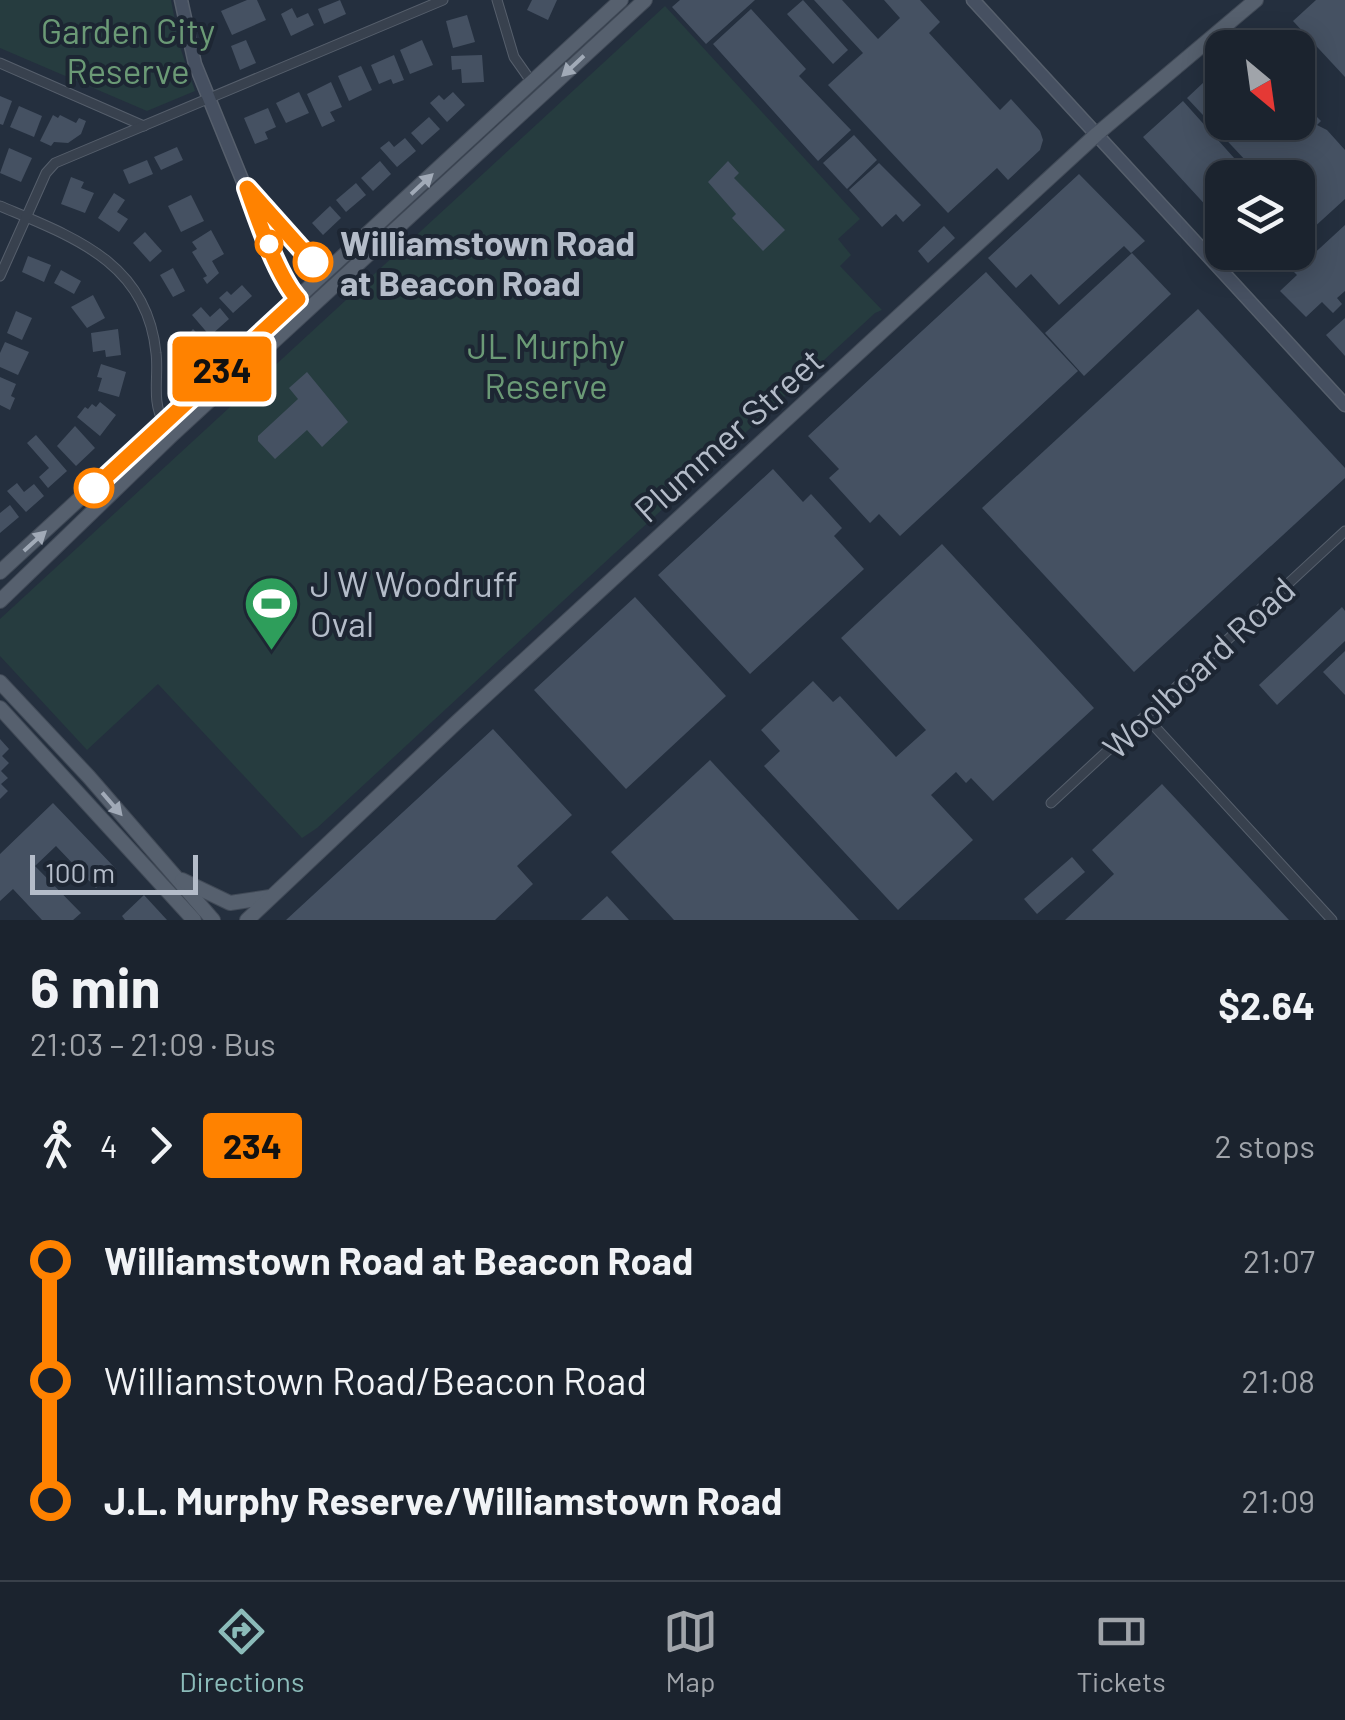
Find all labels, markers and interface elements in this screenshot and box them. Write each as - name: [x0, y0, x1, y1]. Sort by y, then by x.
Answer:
- park label: Garden City Reserve: [41, 9, 215, 91]
- north arrow: [1205, 30, 1315, 140]
- map controls: [1205, 30, 1315, 270]
- one-way arrow: [561, 54, 586, 76]
- button: layers: [1205, 160, 1315, 270]
- one-way arrow: [410, 173, 434, 196]
- place label: Williamstown Road at Beacon Road: [340, 221, 635, 303]
- unlabelled marker: [256, 231, 282, 257]
- marker: Williamstown Road at Beacon Road: [294, 243, 332, 281]
- park label: JL Murphy Reserve: [467, 324, 625, 406]
- line badge: 234: [164, 336, 280, 402]
- street label: Plummer Street: [625, 338, 831, 530]
- text: 234: [192, 348, 252, 390]
- unlabelled marker: [75, 469, 113, 507]
- one-way arrow: [23, 530, 47, 553]
- place label: J W Woodruff Oval: [310, 562, 518, 644]
- street label: Woolboard Road: [1093, 567, 1303, 767]
- sports icon: J W Woodruff Oval: [241, 573, 301, 652]
- one-way arrow: [100, 791, 122, 816]
- scale bar: [30, 850, 198, 894]
- text: 100 m: [45, 855, 115, 889]
- text: 6 min: [30, 953, 161, 1019]
- text: $2.64: [1218, 982, 1315, 1028]
- text: 21:03 – 21:09 · Bus: [30, 1024, 276, 1062]
- icon: walk: [30, 1118, 85, 1173]
- icon: forward: [133, 1118, 188, 1173]
- text: 234: [223, 1124, 282, 1166]
- text: 4: [100, 1126, 118, 1164]
- text: 2 stops: [1214, 1126, 1315, 1164]
- text: Williamstown Road at Beacon Road: [104, 1237, 693, 1283]
- text: 21:07: [1243, 1241, 1315, 1279]
- text: Williamstown Road/Beacon Road: [104, 1357, 647, 1403]
- text: 21:08: [1241, 1361, 1315, 1399]
- text: J.L. Murphy Reserve/Williamstown Road: [104, 1477, 782, 1523]
- text: 21:09: [1241, 1481, 1315, 1519]
- tab: Directions: [179, 1604, 304, 1698]
- tab: Map: [663, 1604, 718, 1698]
- tab: Tickets: [1077, 1604, 1166, 1698]

